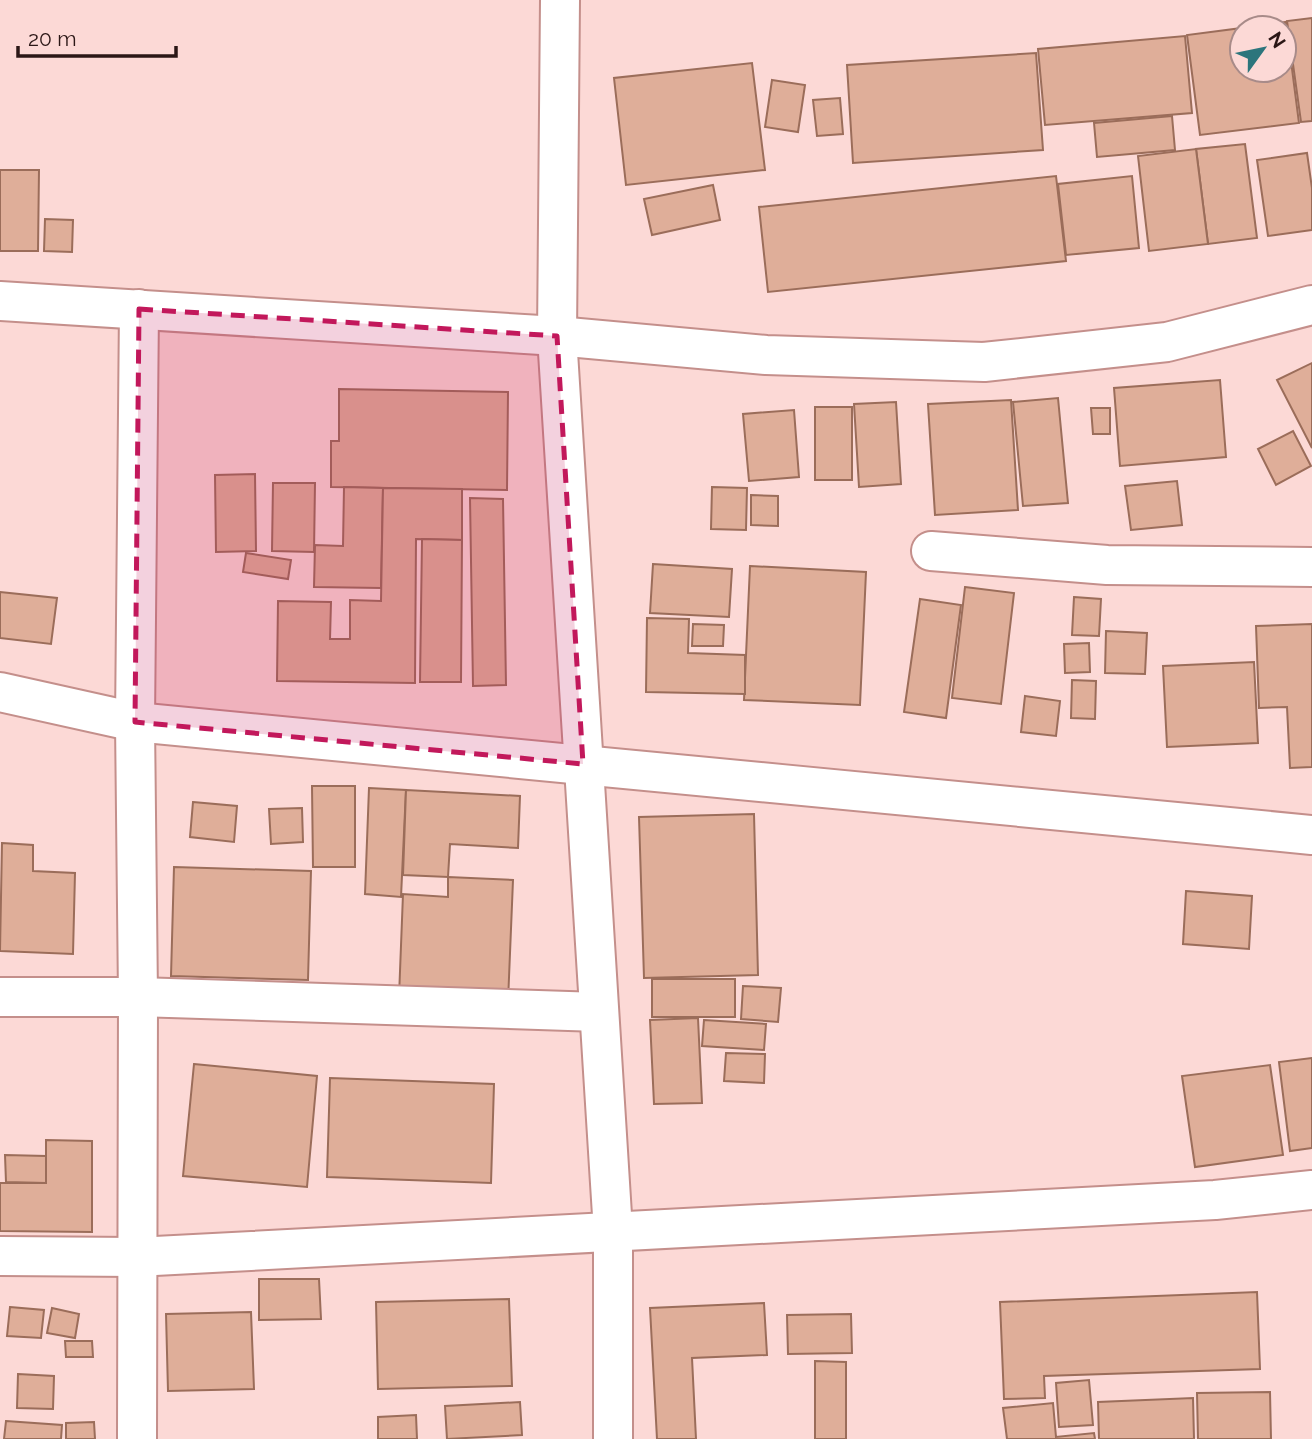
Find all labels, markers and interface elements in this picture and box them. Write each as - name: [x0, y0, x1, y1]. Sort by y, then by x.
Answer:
- scale bar: [18, 14, 175, 58]
- north arrow: [1228, 14, 1298, 84]
- text: 20 m: [28, 26, 76, 51]
- text: N: [1264, 28, 1290, 52]

